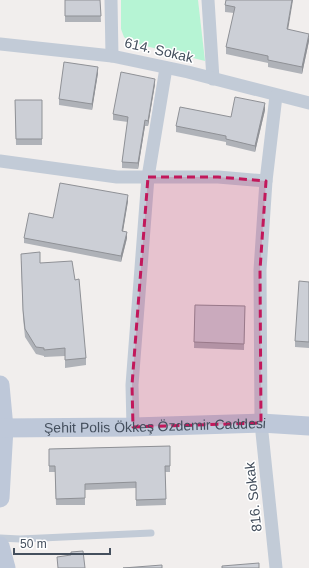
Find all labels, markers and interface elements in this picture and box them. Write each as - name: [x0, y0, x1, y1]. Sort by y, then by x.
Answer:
- street label: 614. Sokak: [123, 34, 196, 66]
- street label: Şehit Polis Ökkeş Özdemir Caddesi: [44, 415, 266, 436]
- street label: 816. Sokak: [241, 460, 265, 533]
- scale bar: [14, 530, 110, 556]
- text: 50 m: [20, 537, 47, 551]

